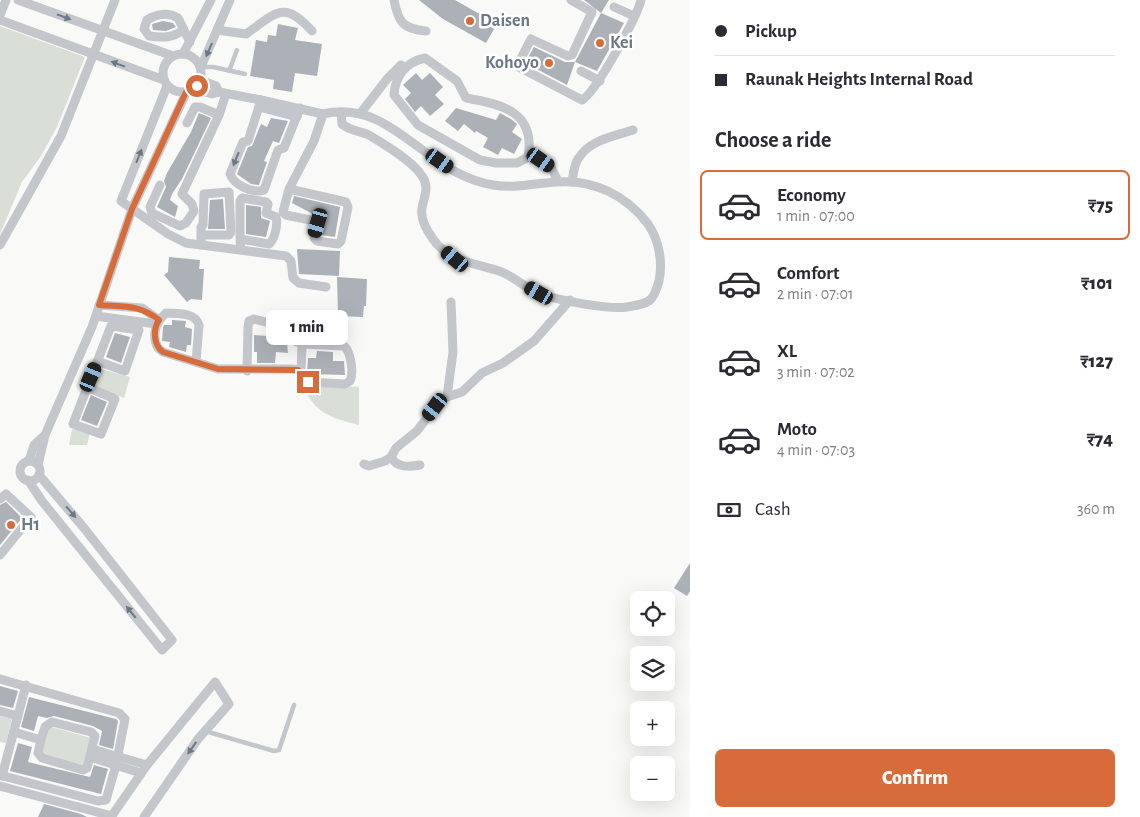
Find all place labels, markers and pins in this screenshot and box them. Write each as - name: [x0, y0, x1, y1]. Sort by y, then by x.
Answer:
- place label: Daisen: [480, 12, 530, 30]
- marker: Daisen: [464, 15, 476, 27]
- place label: Kei: [610, 34, 633, 52]
- marker: Kei: [594, 37, 606, 49]
- place label: Kohoyo: [485, 54, 539, 72]
- marker: Kohoyo: [543, 57, 555, 69]
- place label: H1: [21, 516, 40, 534]
- marker: H1: [5, 519, 17, 531]

